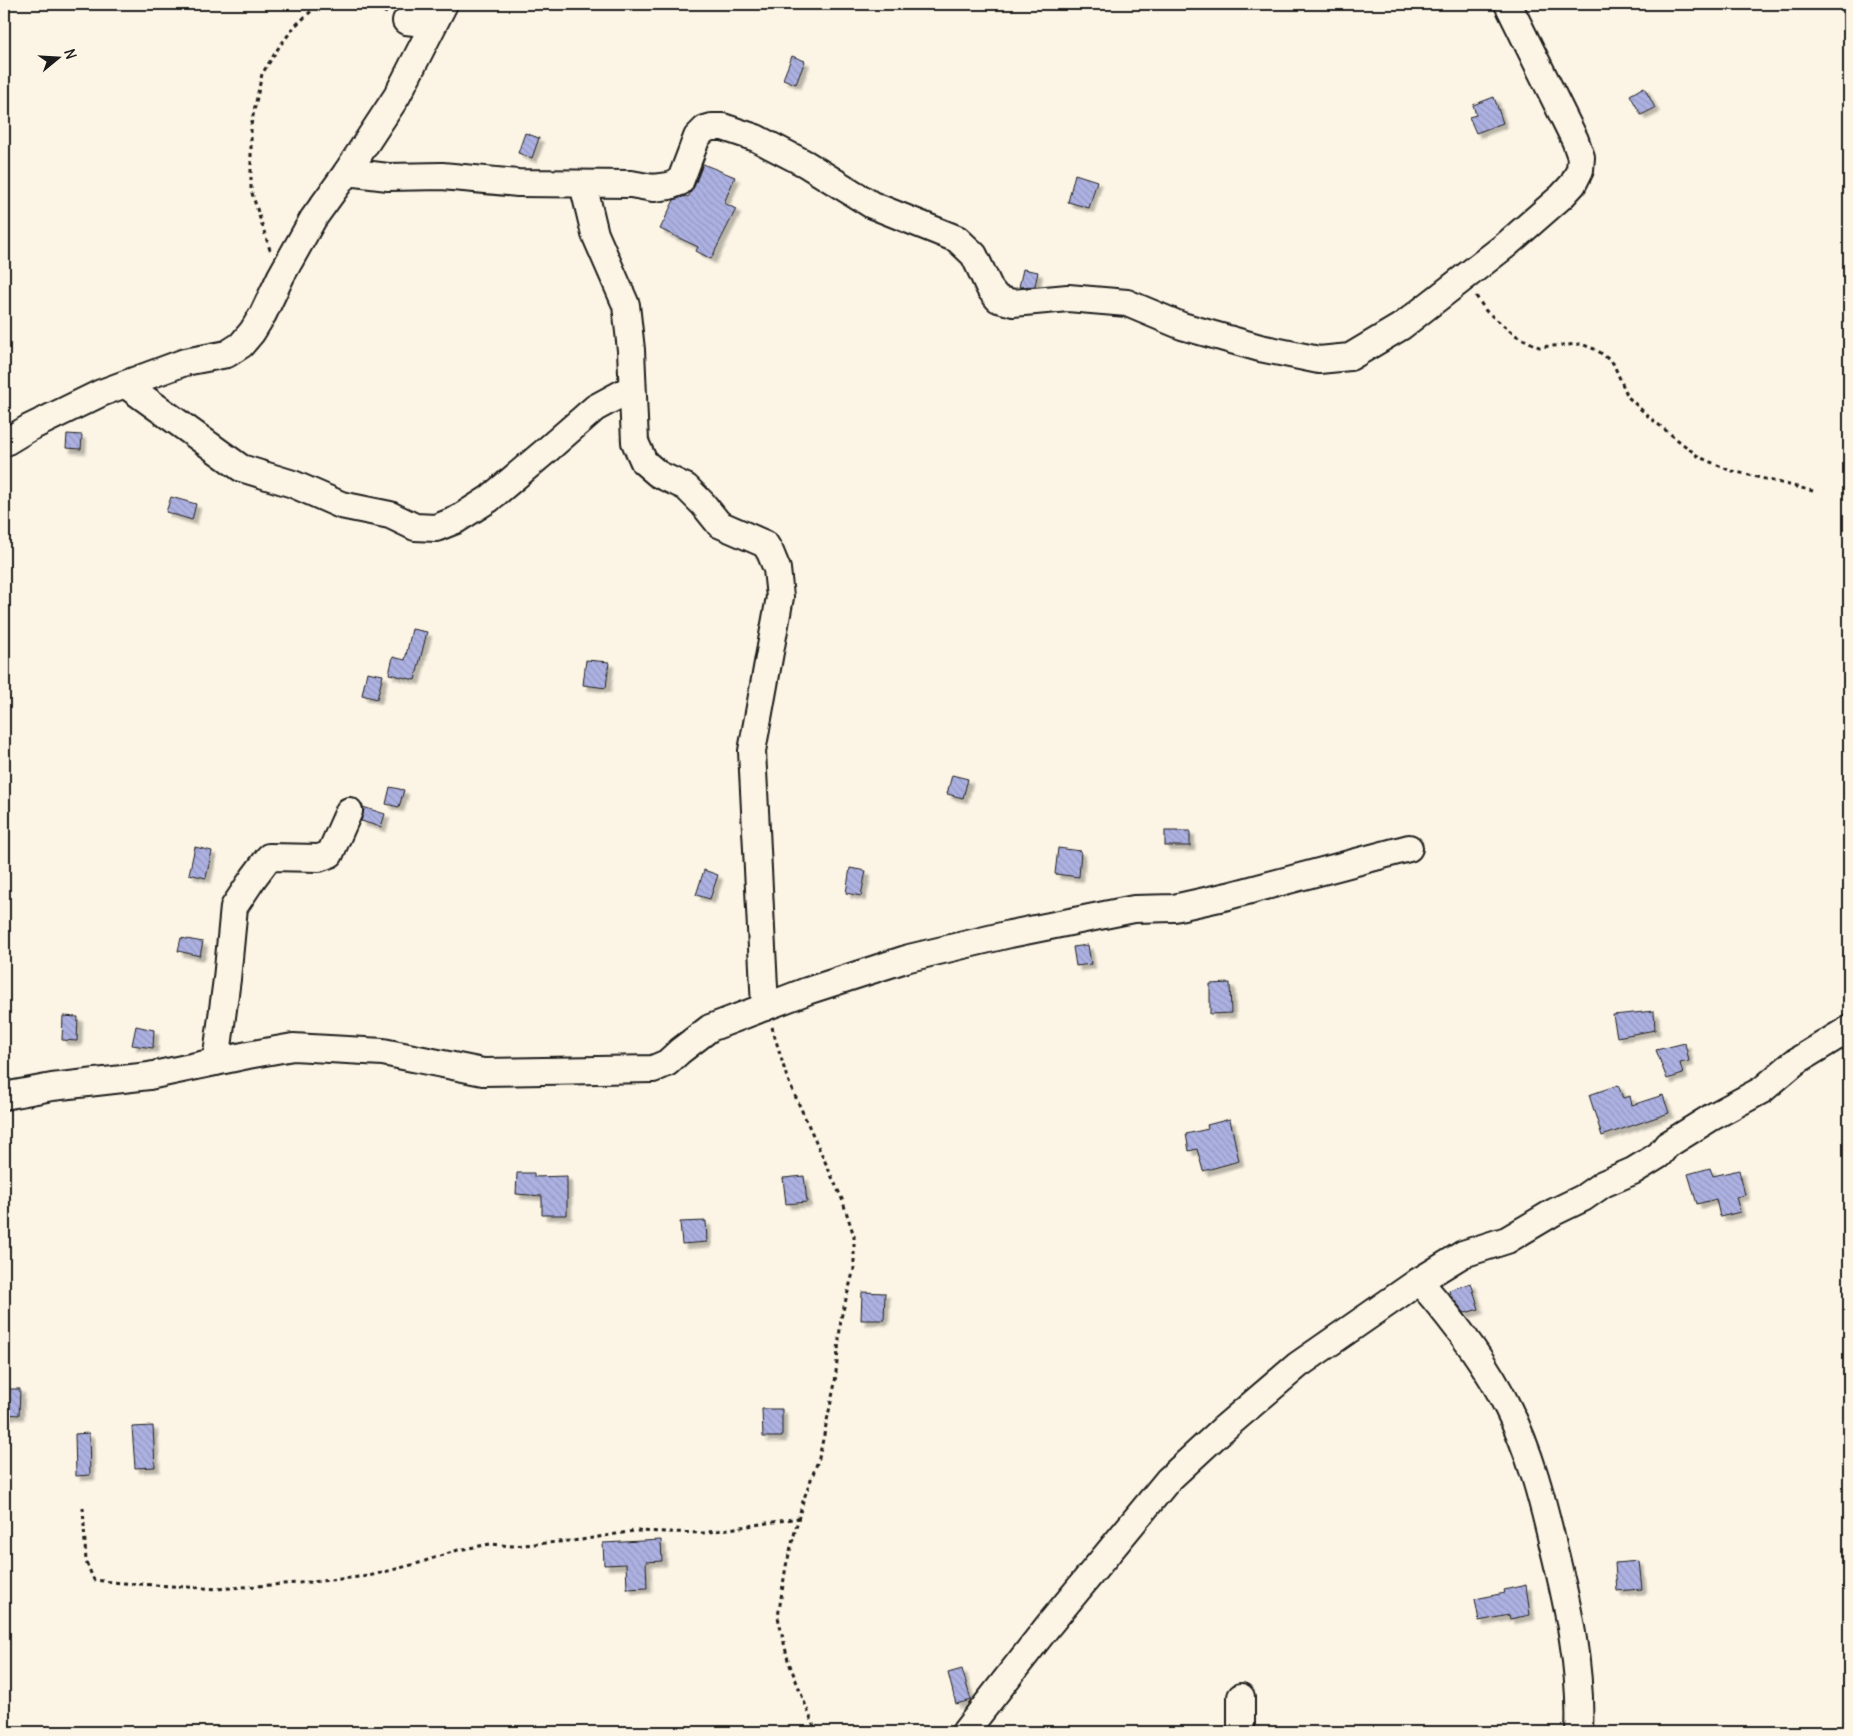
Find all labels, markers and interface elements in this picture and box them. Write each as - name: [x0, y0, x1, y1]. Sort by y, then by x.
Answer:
- north arrow: [32, 32, 82, 82]
- text: N: [60, 47, 80, 61]

